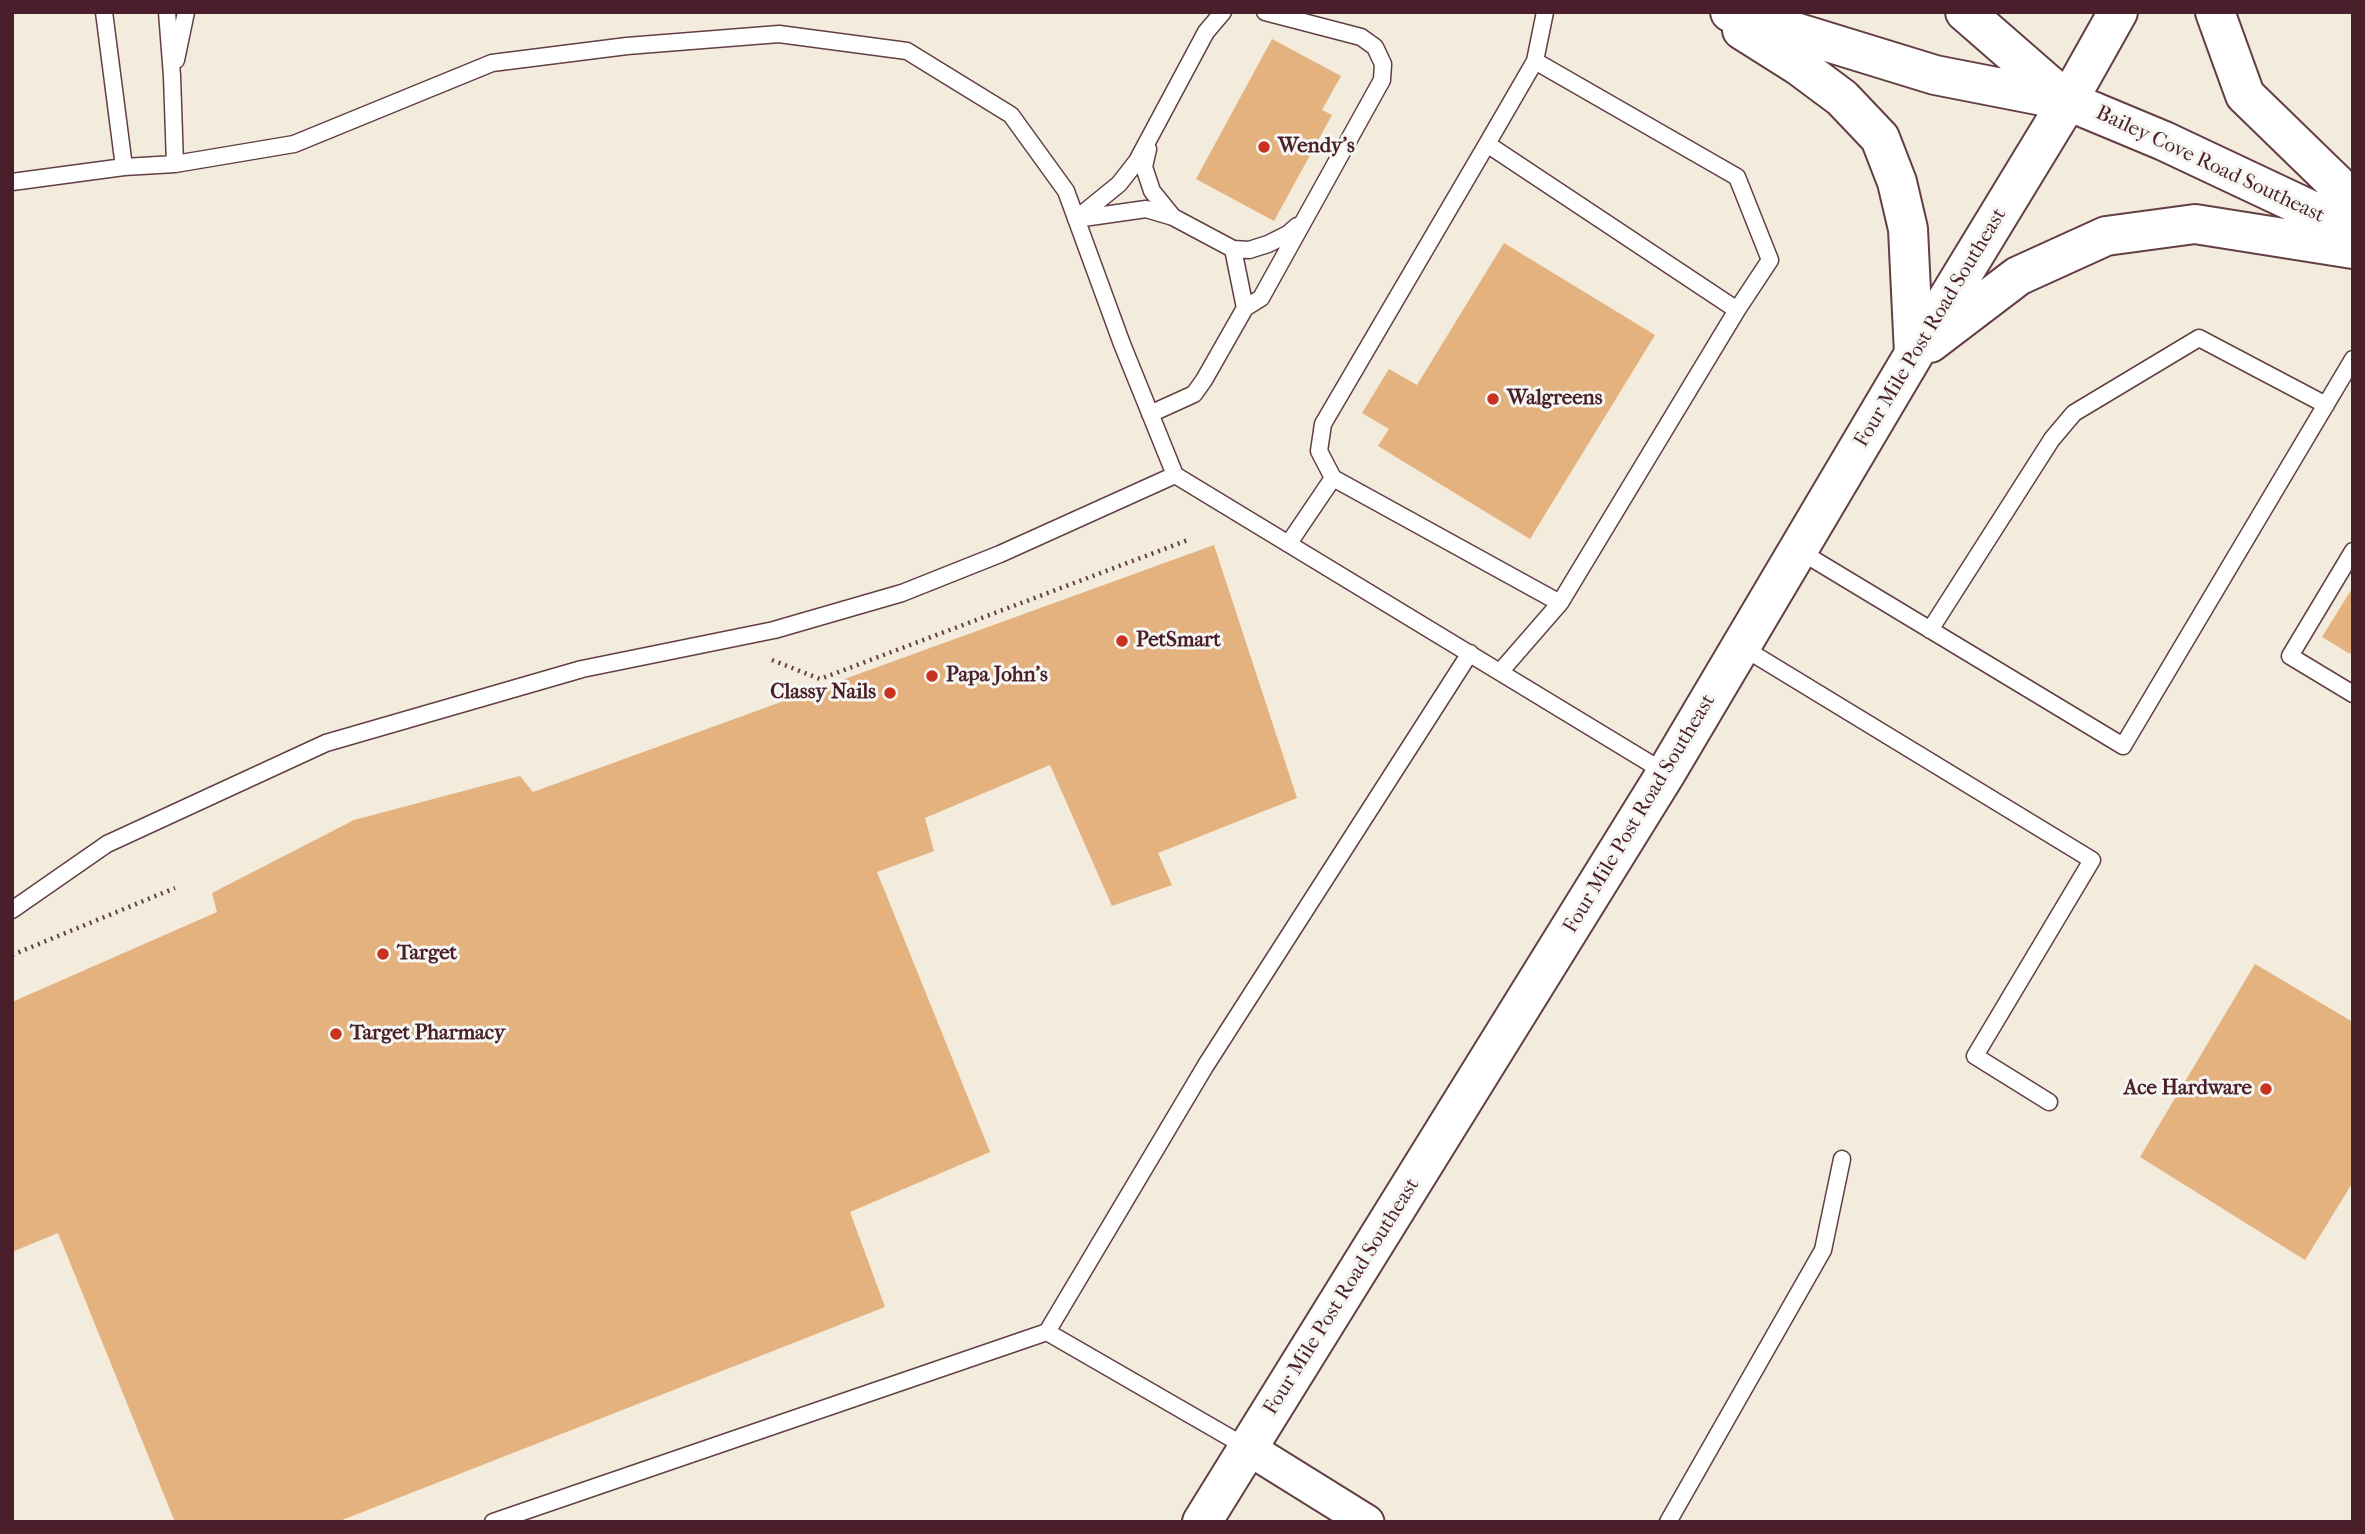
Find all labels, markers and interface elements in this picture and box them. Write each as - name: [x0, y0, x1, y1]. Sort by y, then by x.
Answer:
- street label: Bailey Cove Road Southeast: [2092, 101, 2328, 229]
- place label: Wendy's: [1278, 134, 1355, 160]
- marker: Wendy's: [1256, 139, 1272, 155]
- street label: Four Mile Post Road Southeast: [1850, 204, 2012, 452]
- place label: Walgreens: [1507, 386, 1602, 412]
- marker: Walgreens: [1485, 391, 1501, 407]
- place label: PetSmart: [1136, 628, 1221, 654]
- marker: PetSmart: [1114, 633, 1130, 649]
- place label: Papa John's: [946, 663, 1048, 689]
- marker: Papa John's: [924, 668, 940, 684]
- place label: Classy Nails: [770, 680, 876, 706]
- marker: Classy Nails: [882, 685, 898, 701]
- street label: Four Mile Post Road Southeast: [1559, 690, 1721, 938]
- place label: Target: [397, 941, 457, 967]
- marker: Target: [375, 946, 391, 962]
- place label: Target Pharmacy: [350, 1021, 505, 1047]
- marker: Target Pharmacy: [328, 1026, 344, 1042]
- place label: Ace Hardware: [2124, 1076, 2252, 1102]
- marker: Ace Hardware: [2258, 1081, 2274, 1097]
- street label: Four Mile Post Road Southeast: [1259, 1174, 1425, 1420]

